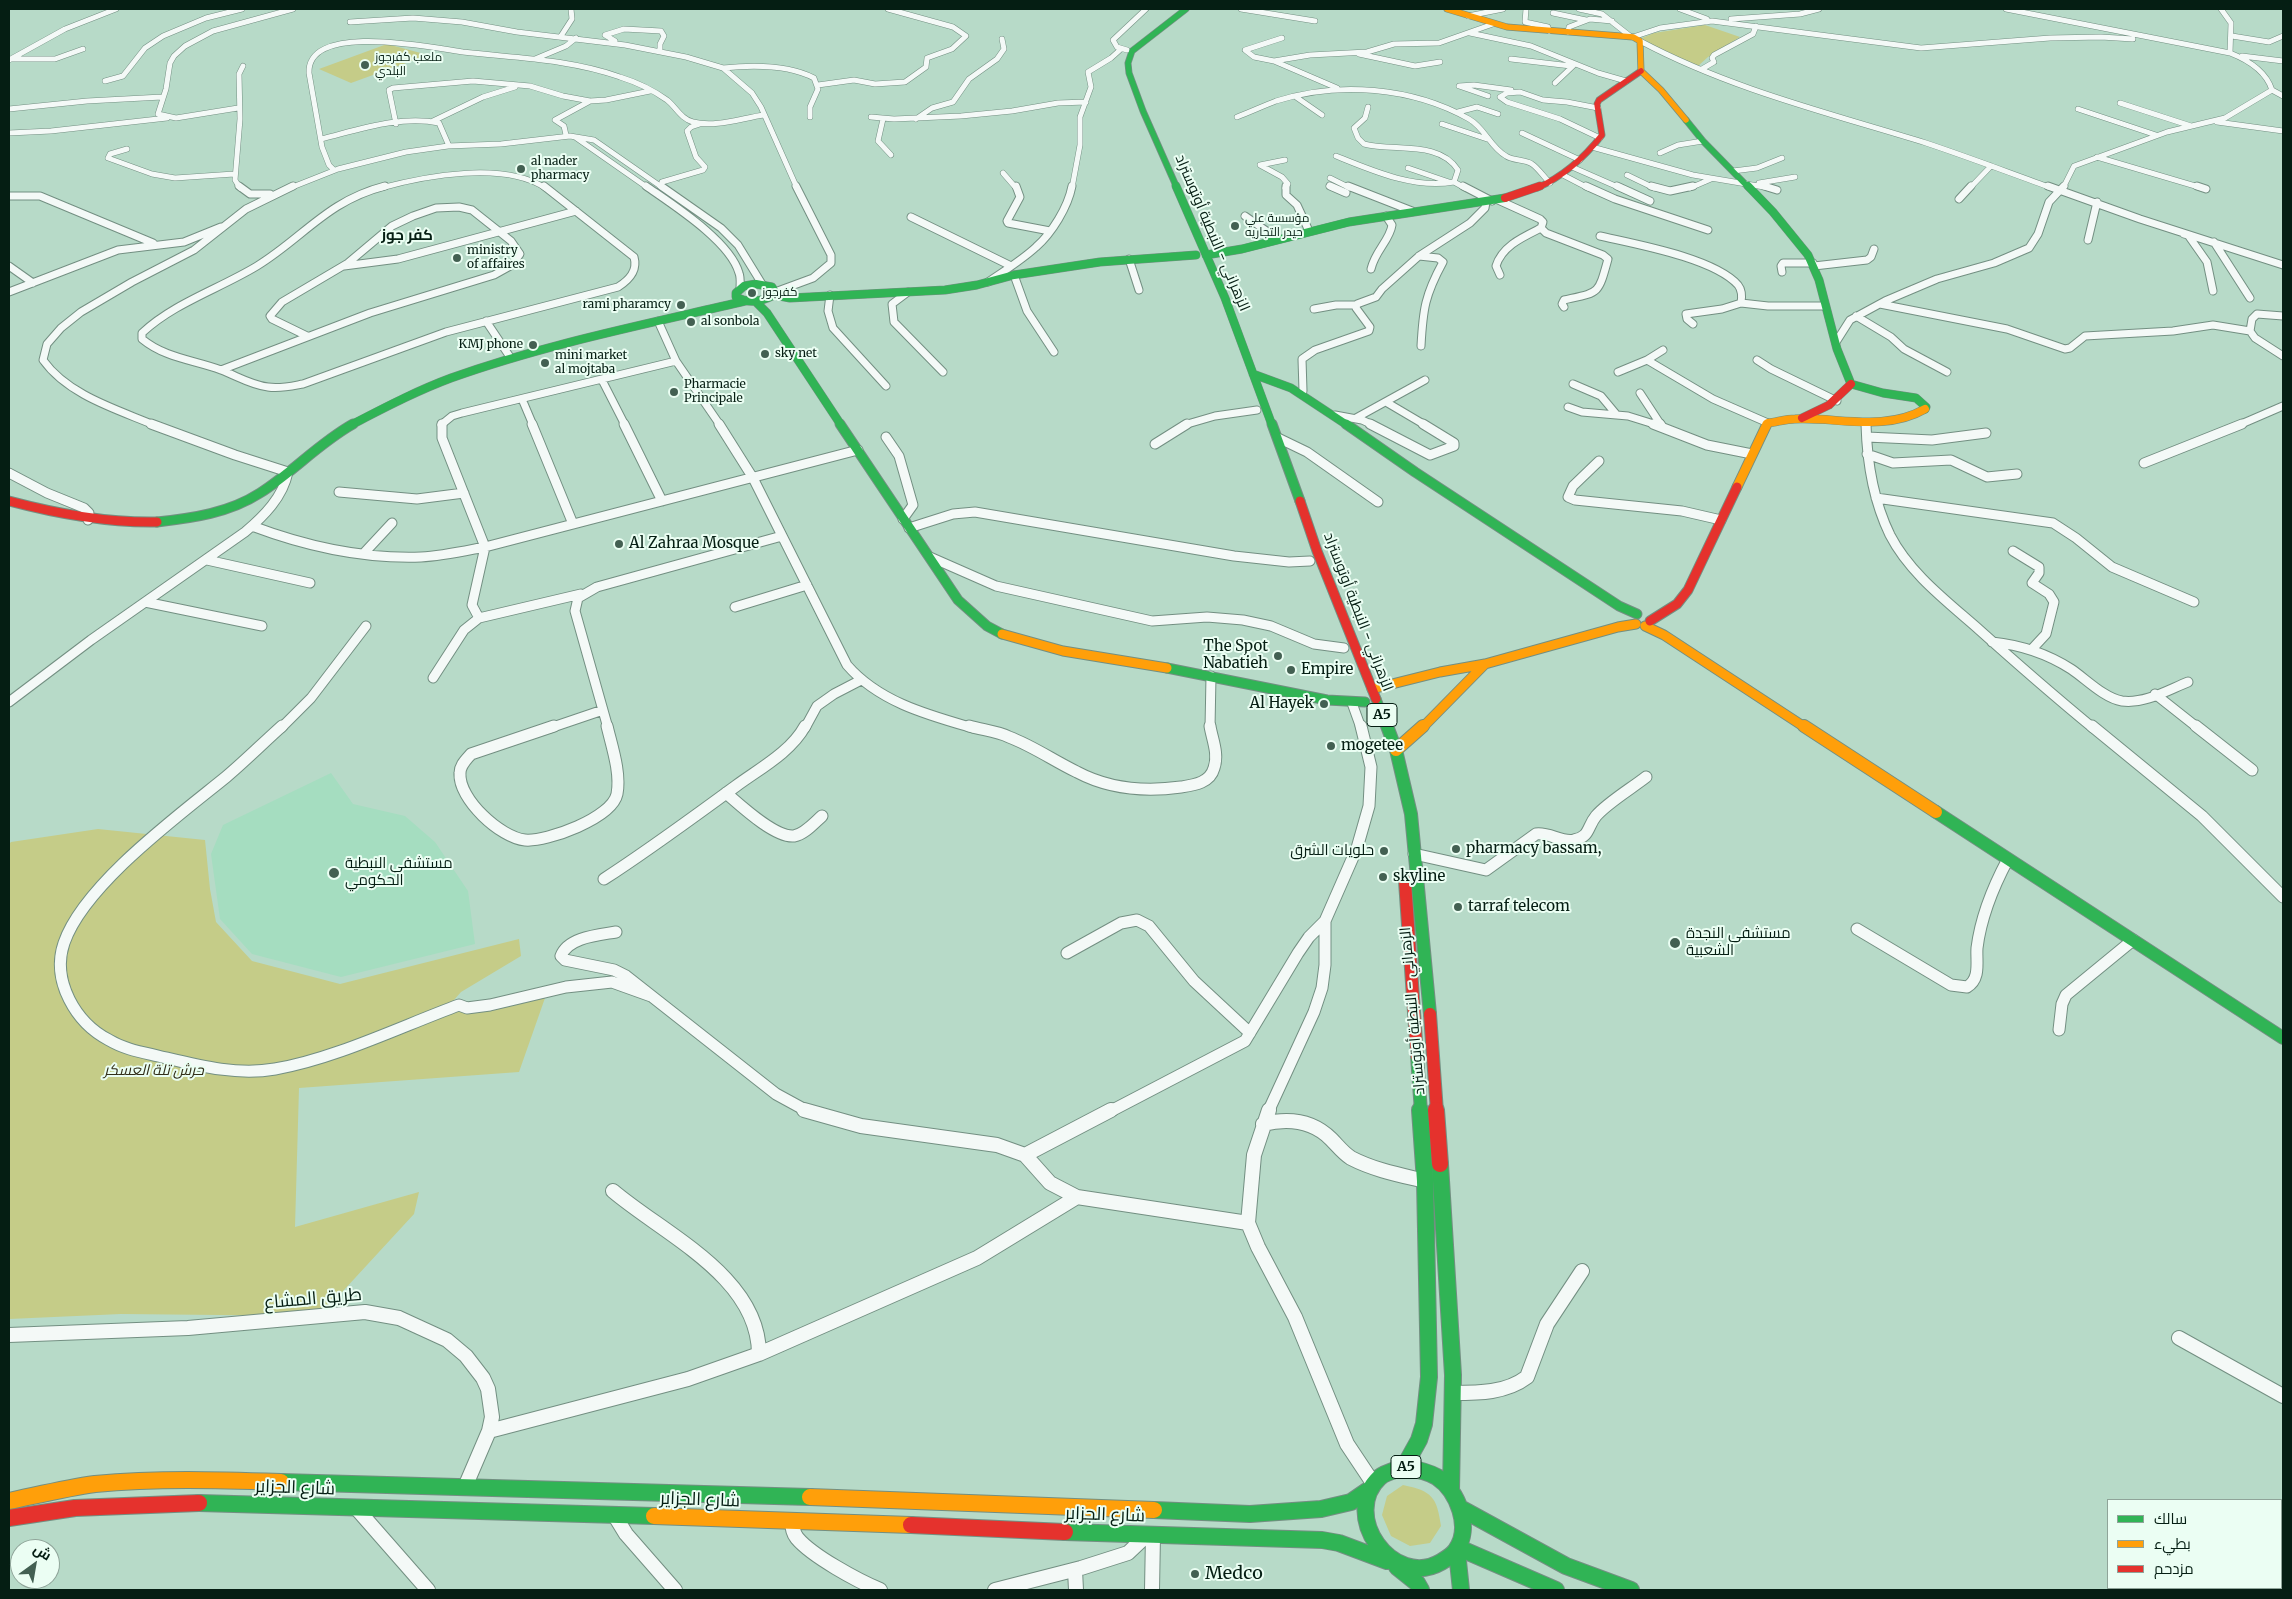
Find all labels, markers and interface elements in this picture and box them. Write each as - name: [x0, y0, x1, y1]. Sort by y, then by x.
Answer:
- place label: ملعب كفرجوز البلدي: [375, 51, 442, 79]
- marker: ملعب كفرجوز البلدي: [359, 59, 371, 71]
- street label: الزهراني - النبطية أوتوستراد: [1171, 152, 1253, 314]
- place label: al nader pharmacy: [531, 155, 589, 183]
- marker: al nader pharmacy: [515, 163, 527, 175]
- place label: مؤسسة علي حيدر التجاريه: [1245, 212, 1309, 240]
- marker: مؤسسة علي حيدر التجاريه: [1229, 220, 1241, 232]
- district label: كفر جوز: [381, 227, 433, 245]
- place label: ministry of affaires: [467, 244, 525, 272]
- marker: ministry of affaires: [451, 252, 463, 264]
- place label: كفرجوز: [762, 286, 798, 300]
- marker: كفرجوز: [746, 287, 758, 299]
- place label: rami pharamcy: [582, 298, 671, 312]
- marker: rami pharamcy: [675, 299, 687, 311]
- place label: al sonbola: [701, 315, 759, 329]
- marker: al sonbola: [685, 316, 697, 328]
- place label: KMJ phone: [459, 338, 523, 352]
- marker: KMJ phone: [527, 339, 539, 351]
- place label: sky net: [775, 347, 817, 361]
- marker: sky net: [759, 348, 771, 360]
- place label: mini market al mojtaba: [555, 349, 627, 377]
- marker: mini market al mojtaba: [539, 357, 551, 369]
- place label: Pharmacie Principale: [684, 378, 746, 406]
- marker: Pharmacie Principale: [668, 386, 680, 398]
- street label: الزهراني - النبطية أوتوستراد: [1319, 530, 1397, 694]
- place label: Al Zahraa Mosque: [629, 535, 759, 553]
- marker: Al Zahraa Mosque: [613, 538, 625, 550]
- place label: The Spot Nabatieh: [1203, 638, 1268, 673]
- marker: The Spot Nabatieh: [1272, 650, 1284, 662]
- place label: Empire: [1301, 661, 1353, 679]
- marker: Empire: [1285, 664, 1297, 676]
- place label: Al Hayek: [1249, 695, 1314, 713]
- marker: Al Hayek: [1318, 698, 1330, 710]
- road number: A5: [1367, 704, 1397, 726]
- place label: mogetee: [1341, 737, 1403, 755]
- marker: mogetee: [1325, 740, 1337, 752]
- place label: pharmacy bassam,: [1466, 840, 1601, 858]
- place label: حلويات الشرق: [1290, 842, 1374, 860]
- marker: pharmacy bassam,: [1450, 843, 1462, 855]
- marker: حلويات الشرق: [1378, 845, 1390, 857]
- place label: مستشفى النبطية الحكومي: [345, 855, 453, 890]
- marker: مستشفى النبطية الحكومي: [327, 866, 341, 880]
- place label: skyline: [1393, 868, 1445, 886]
- marker: skyline: [1377, 871, 1389, 883]
- place label: tarraf telecom: [1468, 898, 1570, 916]
- marker: tarraf telecom: [1452, 901, 1464, 913]
- place label: مستشفى النجدة الشعبية: [1686, 925, 1791, 960]
- street label: الزهراني - النبطية أوتوستراد: [1397, 926, 1429, 1096]
- marker: مستشفى النجدة الشعبية: [1668, 936, 1682, 950]
- park label: حرش تلة العسكر: [104, 1062, 204, 1080]
- street label: طريق المشاع: [263, 1284, 363, 1314]
- road number: A5: [1391, 1455, 1421, 1478]
- street label: شارع الجزاير: [255, 1476, 335, 1500]
- street label: شارع الجزاير: [660, 1488, 740, 1512]
- legend: [2107, 1499, 2282, 1589]
- street label: شارع الجزاير: [1065, 1503, 1145, 1527]
- text: سالك: [2154, 1509, 2187, 1528]
- text: بطيء: [2154, 1534, 2191, 1553]
- north arrow: [10, 1539, 60, 1589]
- text: ش: [30, 1540, 55, 1565]
- text: مزدحم: [2154, 1559, 2194, 1578]
- place label: Medco: [1205, 1563, 1263, 1585]
- marker: Medco: [1189, 1568, 1201, 1580]

